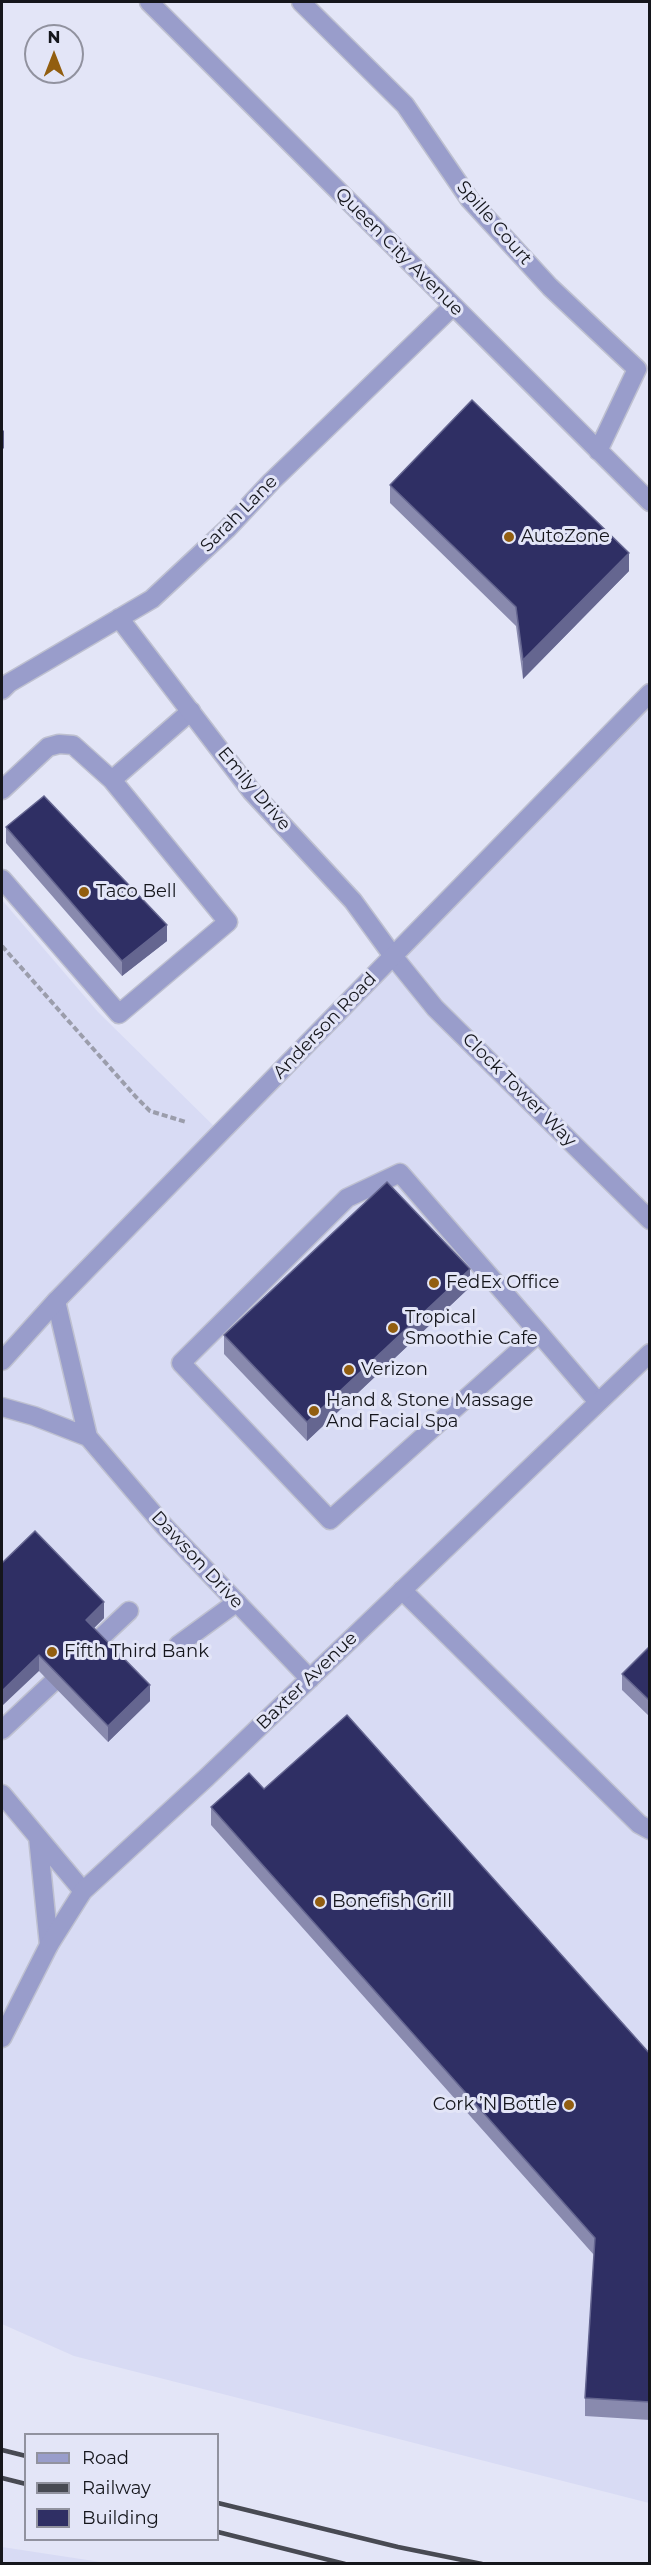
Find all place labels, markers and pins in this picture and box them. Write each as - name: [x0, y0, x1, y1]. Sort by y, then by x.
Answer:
- place label: AutoZone: [521, 526, 610, 548]
- marker: AutoZone: [502, 530, 516, 544]
- place label: Taco Bell: [96, 881, 177, 903]
- marker: Taco Bell: [77, 885, 91, 899]
- place label: FedEx Office: [446, 1272, 559, 1294]
- marker: FedEx Office: [427, 1276, 441, 1290]
- place label: Tropical Smoothie Cafe: [405, 1307, 538, 1350]
- marker: Tropical Smoothie Cafe: [386, 1321, 400, 1335]
- place label: Verizon: [361, 1359, 428, 1381]
- marker: Verizon: [342, 1363, 356, 1377]
- place label: Hand & Stone Massage And Facial Spa: [326, 1390, 533, 1432]
- marker: Hand & Stone Massage And Facial Spa: [307, 1404, 321, 1418]
- place label: Fifth Third Bank: [64, 1641, 209, 1663]
- marker: Fifth Third Bank: [45, 1645, 59, 1659]
- place label: Bonefish Grill: [332, 1891, 452, 1913]
- marker: Bonefish Grill: [313, 1895, 327, 1909]
- place label: Cork ’N Bottle: [433, 2094, 557, 2116]
- marker: Cork ’N Bottle: [562, 2098, 576, 2112]

